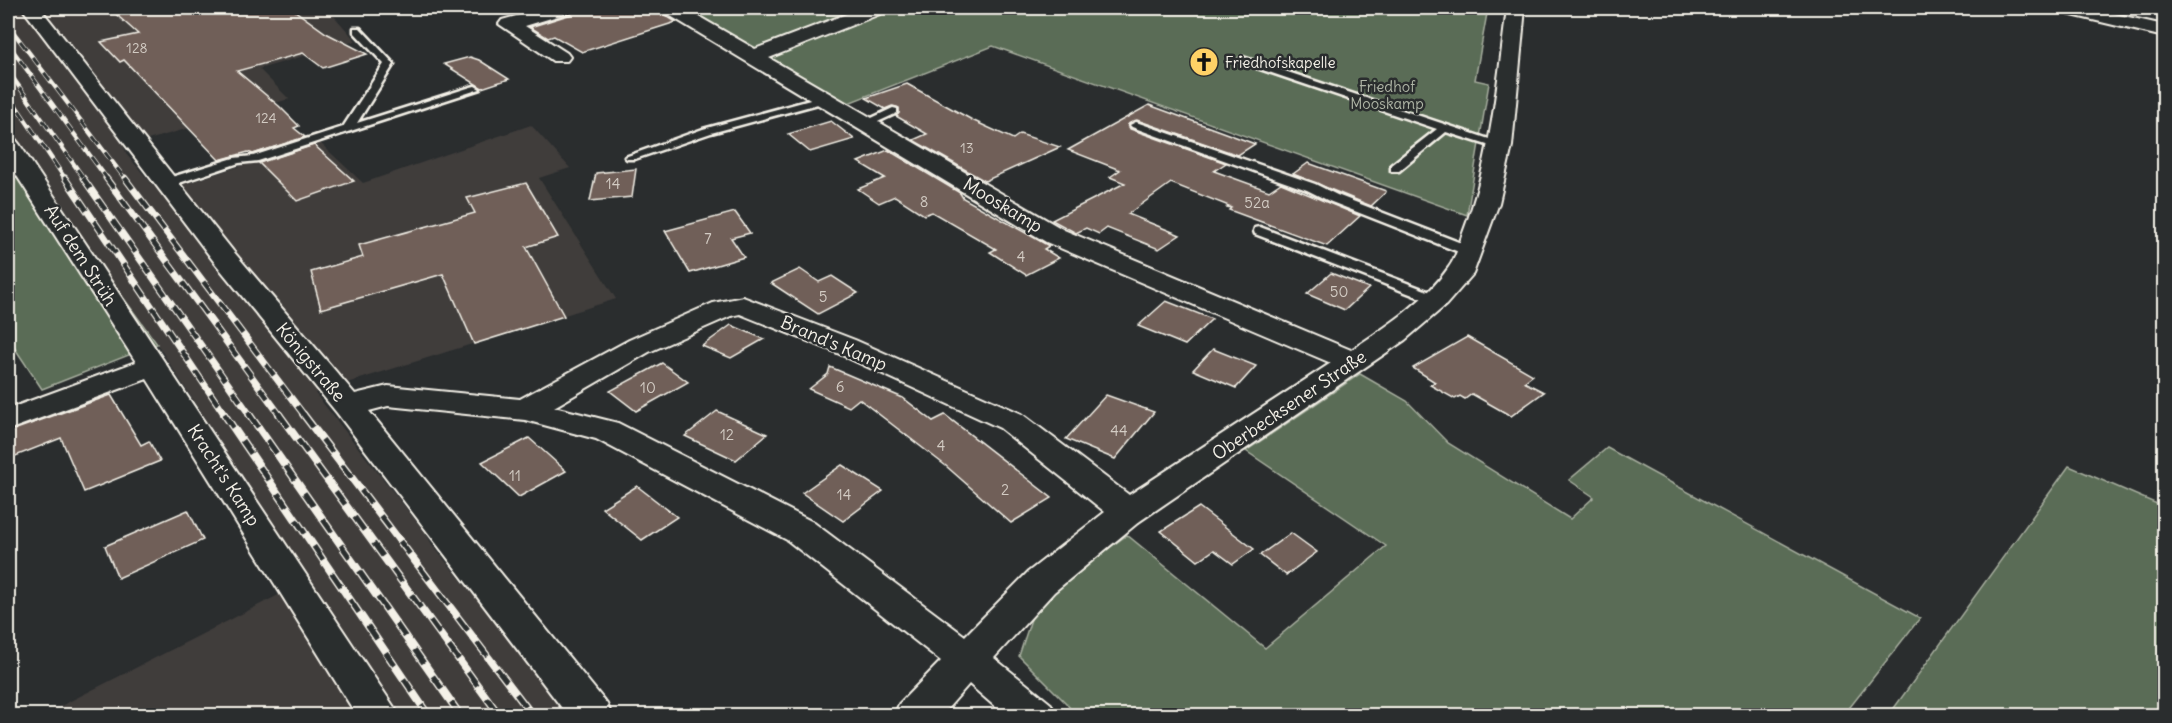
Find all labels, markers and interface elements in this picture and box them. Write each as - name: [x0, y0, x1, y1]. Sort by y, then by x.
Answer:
- house number: 128: [126, 39, 148, 57]
- church icon: Friedhofskapelle: [1188, 46, 1220, 78]
- place label: Friedhofskapelle: [1225, 53, 1336, 72]
- park label: Friedhof Mooskamp: [1350, 77, 1424, 113]
- house number: 124: [255, 109, 277, 127]
- house number: 13: [960, 139, 974, 157]
- street label: Mooskamp: [959, 172, 1047, 238]
- house number: 14: [606, 174, 621, 193]
- house number: 8: [920, 192, 928, 211]
- house number: 52a: [1244, 193, 1270, 212]
- street label: Auf dem Strüh: [40, 200, 122, 310]
- house number: 7: [704, 229, 712, 248]
- house number: 4: [1017, 247, 1026, 266]
- house number: 50: [1330, 282, 1348, 301]
- house number: 5: [819, 287, 827, 306]
- street label: Brand's Kamp: [777, 310, 891, 376]
- street label: Königstraße: [271, 318, 351, 406]
- street label: Oberbecksener Straße: [1207, 345, 1371, 465]
- house number: 6: [836, 377, 844, 396]
- house number: 10: [640, 378, 656, 397]
- street label: Kracht's Kamp: [182, 420, 266, 530]
- house number: 44: [1110, 421, 1128, 440]
- house number: 12: [720, 425, 734, 444]
- house number: 4: [937, 436, 946, 455]
- house number: 11: [509, 466, 521, 485]
- house number: 2: [1001, 480, 1009, 499]
- house number: 14: [837, 485, 852, 504]

